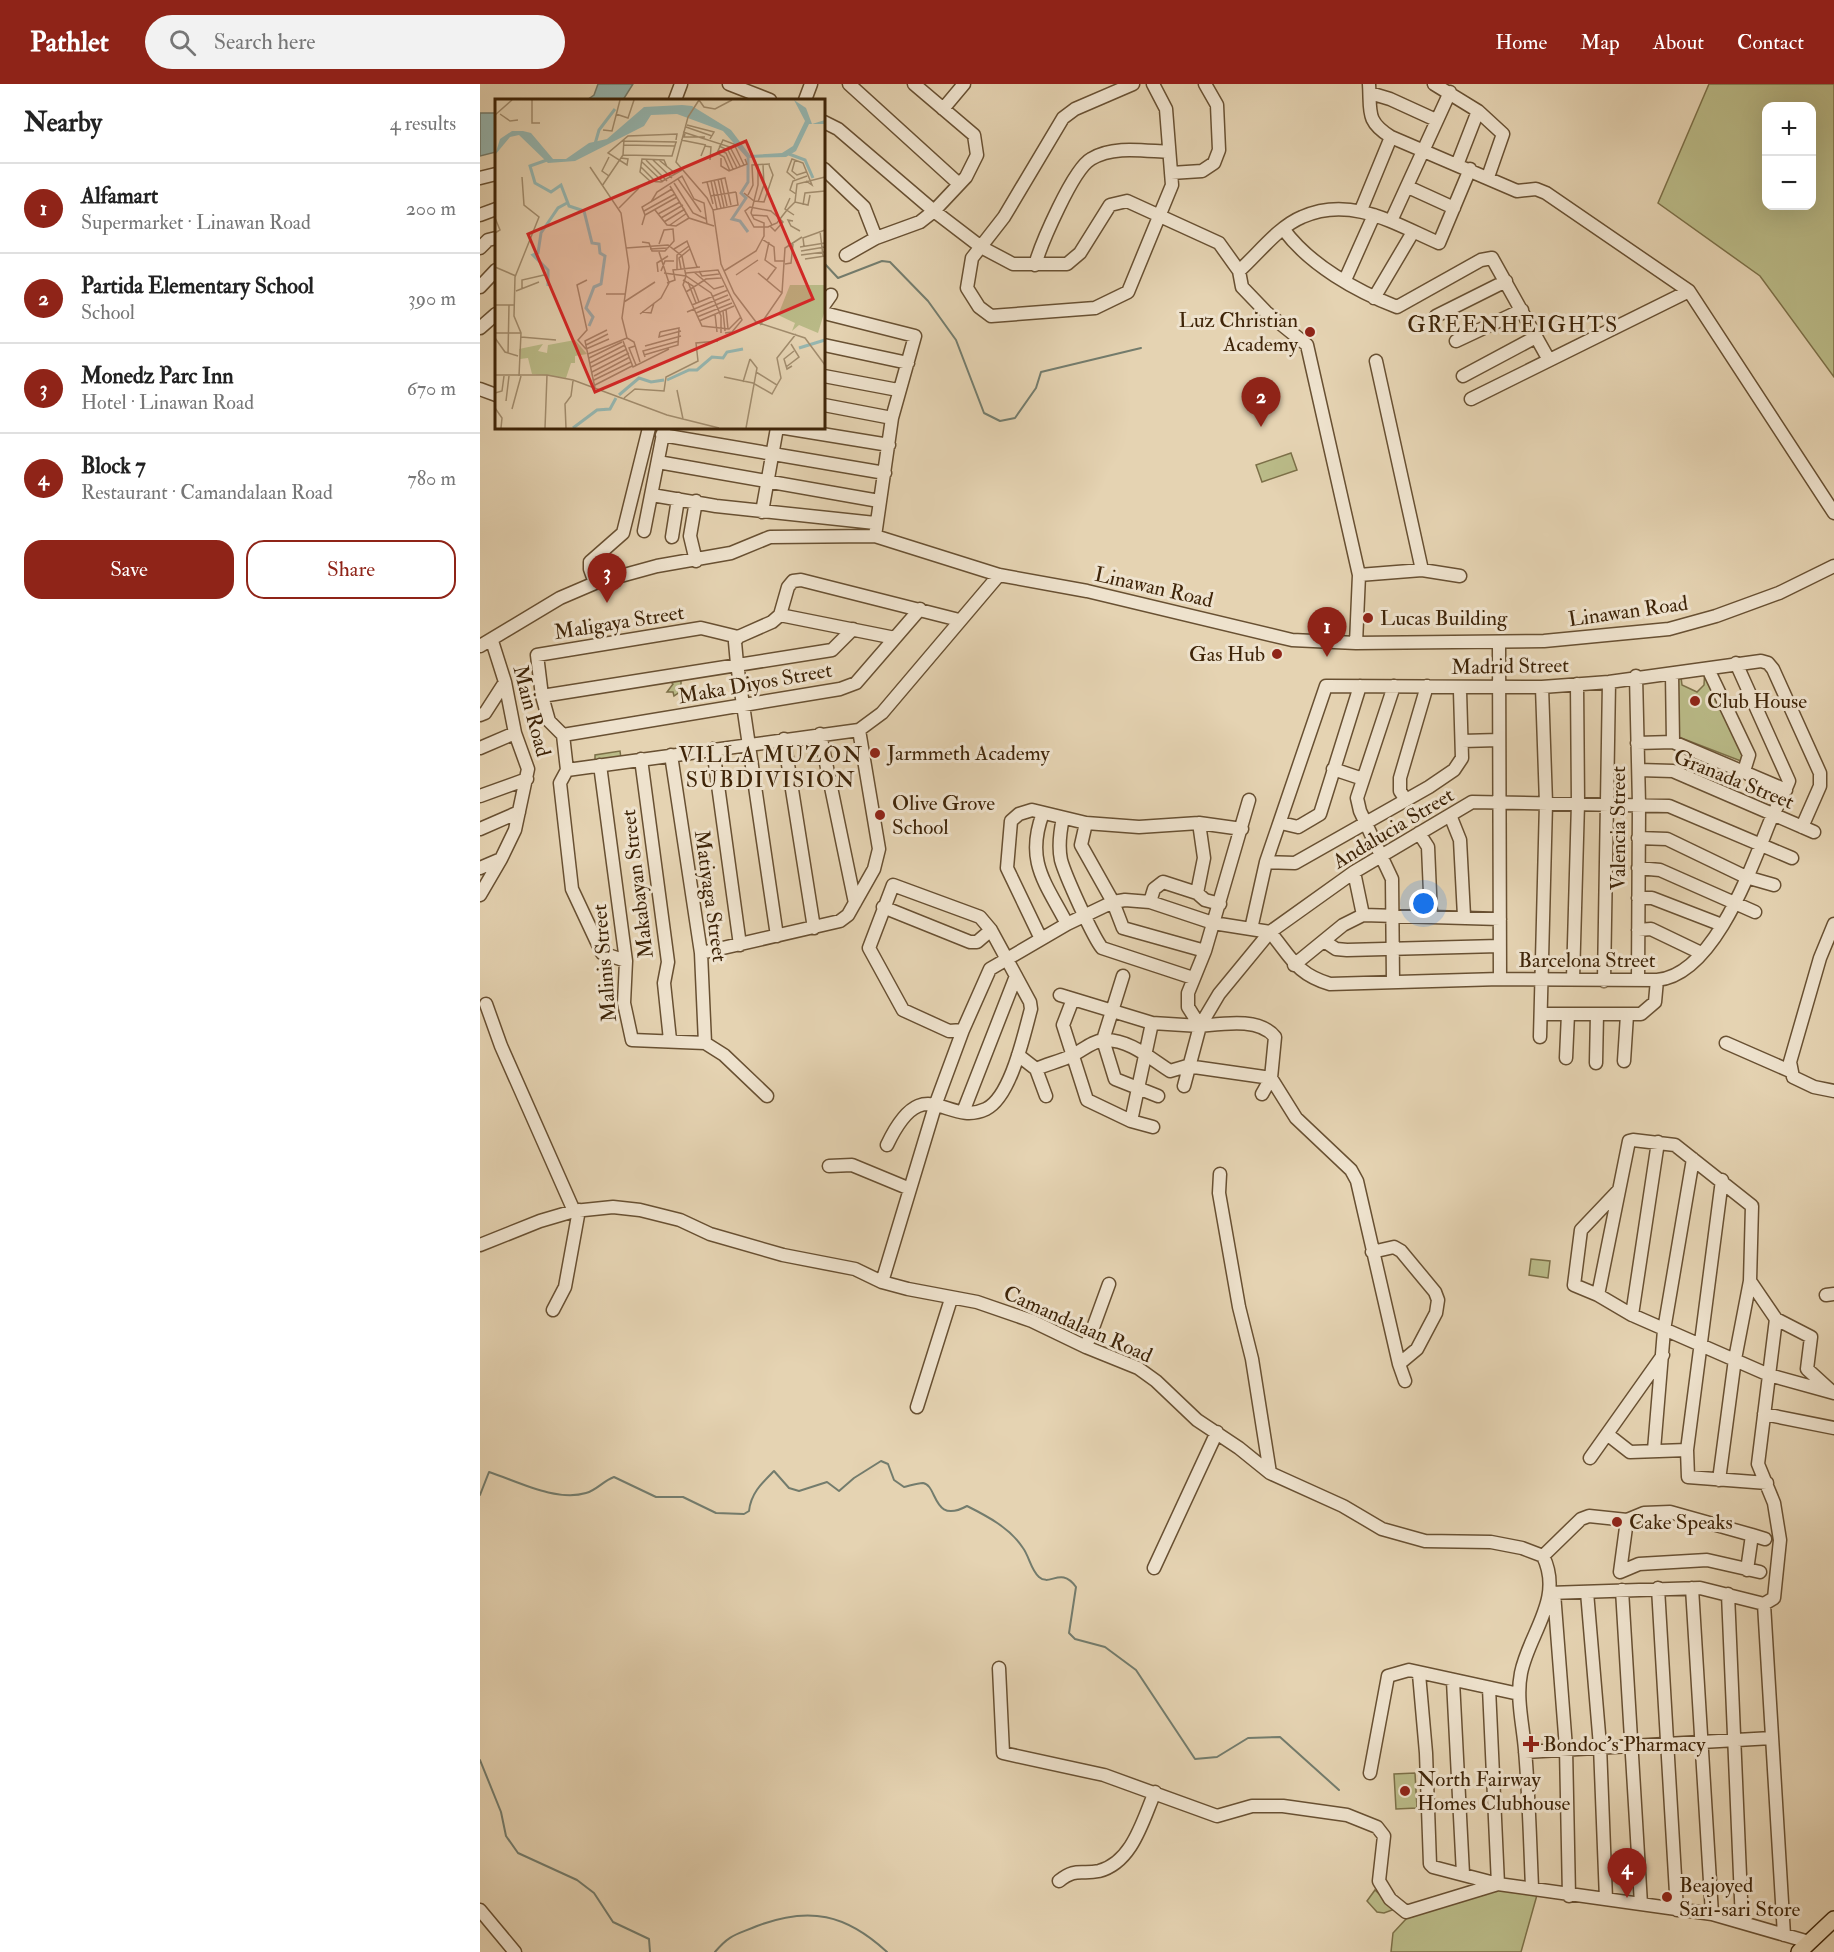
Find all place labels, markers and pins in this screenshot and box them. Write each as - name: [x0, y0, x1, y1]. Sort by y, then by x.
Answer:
- place label: Luz Christian Academy: [1178, 307, 1299, 358]
- marker: Luz Christian Academy: [1303, 325, 1317, 339]
- pin: 2: [1242, 378, 1280, 427]
- pin: 3: [588, 554, 626, 603]
- place label: Lucas Building: [1380, 605, 1508, 632]
- pin: 1: [1308, 608, 1346, 657]
- marker: Lucas Building: [1361, 611, 1375, 625]
- place label: Gas Hub: [1189, 641, 1265, 668]
- marker: Gas Hub: [1270, 647, 1284, 661]
- place label: Club House: [1707, 688, 1807, 715]
- marker: Club House: [1688, 694, 1702, 708]
- place label: Jarmmeth Academy: [886, 740, 1051, 767]
- marker: Jarmmeth Academy: [868, 746, 882, 760]
- place label: Olive Grove School: [892, 790, 995, 841]
- marker: Olive Grove School: [873, 808, 887, 822]
- place label: Cake Speaks: [1629, 1509, 1733, 1536]
- marker: Cake Speaks: [1610, 1515, 1624, 1529]
- place label: Bondoc's Pharmacy: [1543, 1731, 1706, 1758]
- marker: Bondoc's Pharmacy: [1524, 1737, 1538, 1751]
- place label: North Fairway Homes Clubhouse: [1417, 1766, 1571, 1817]
- marker: North Fairway Homes Clubhouse: [1398, 1784, 1412, 1798]
- pin: 4: [1608, 1848, 1646, 1898]
- place label: Beajoyed Sari-sari Store: [1679, 1872, 1801, 1923]
- marker: Beajoyed Sari-sari Store: [1660, 1890, 1674, 1904]

